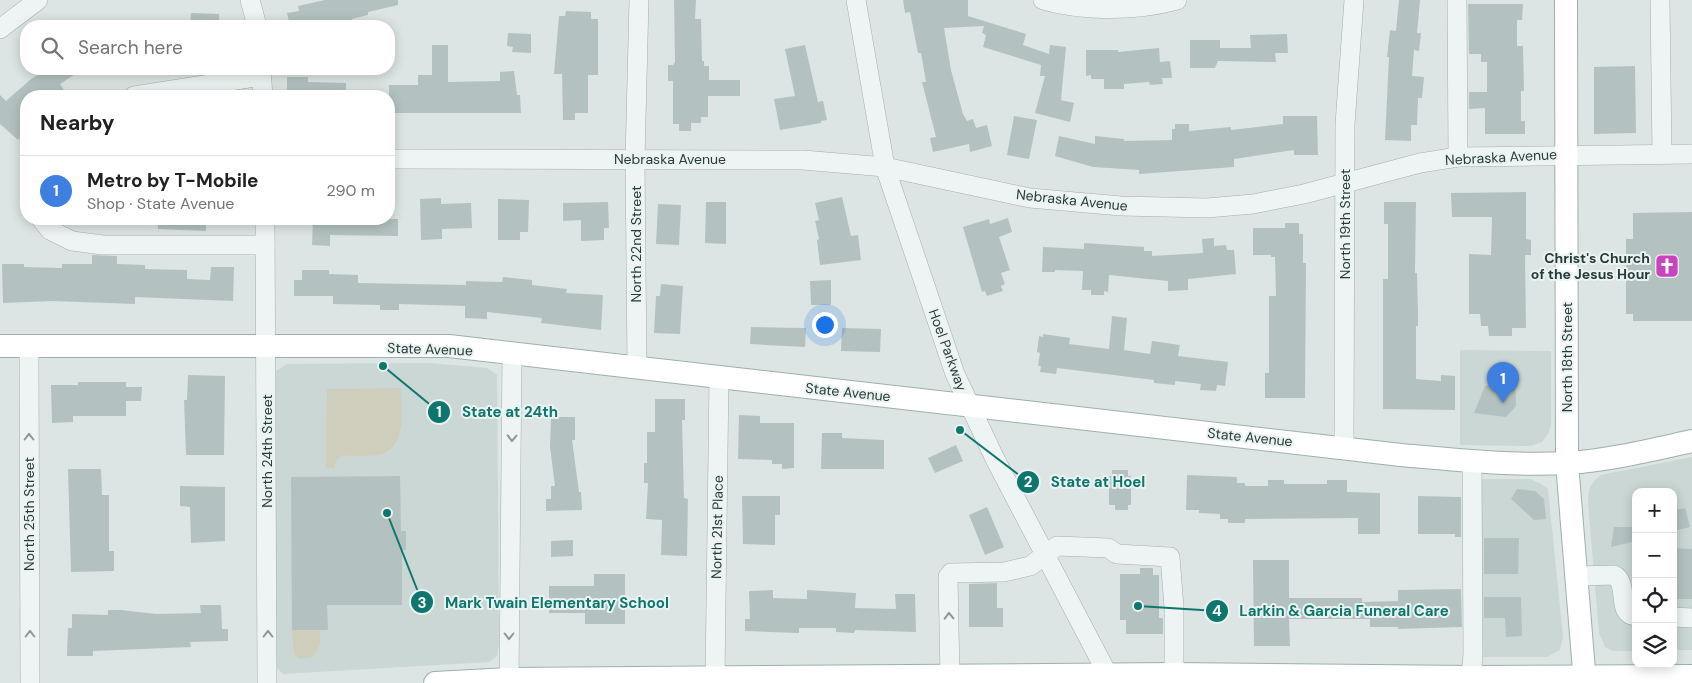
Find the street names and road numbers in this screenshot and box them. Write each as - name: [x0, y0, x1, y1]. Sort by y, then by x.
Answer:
- street label: Nebraska Avenue: [1445, 145, 1557, 169]
- street label: Nebraska Avenue: [614, 150, 726, 168]
- street label: North 19th Street: [1336, 169, 1354, 279]
- street label: Nebraska Avenue: [1015, 185, 1129, 215]
- street label: North 22nd Street: [627, 186, 645, 302]
- street label: North 18th Street: [1558, 302, 1576, 412]
- street label: Hoel Parkway: [925, 307, 971, 394]
- street label: State Avenue: [387, 339, 473, 359]
- street label: State Avenue: [805, 379, 892, 405]
- street label: North 24th Street: [258, 394, 276, 508]
- street label: State Avenue: [1207, 424, 1294, 450]
- street label: North 25th Street: [20, 457, 38, 571]
- street label: North 21st Place: [707, 475, 727, 579]

